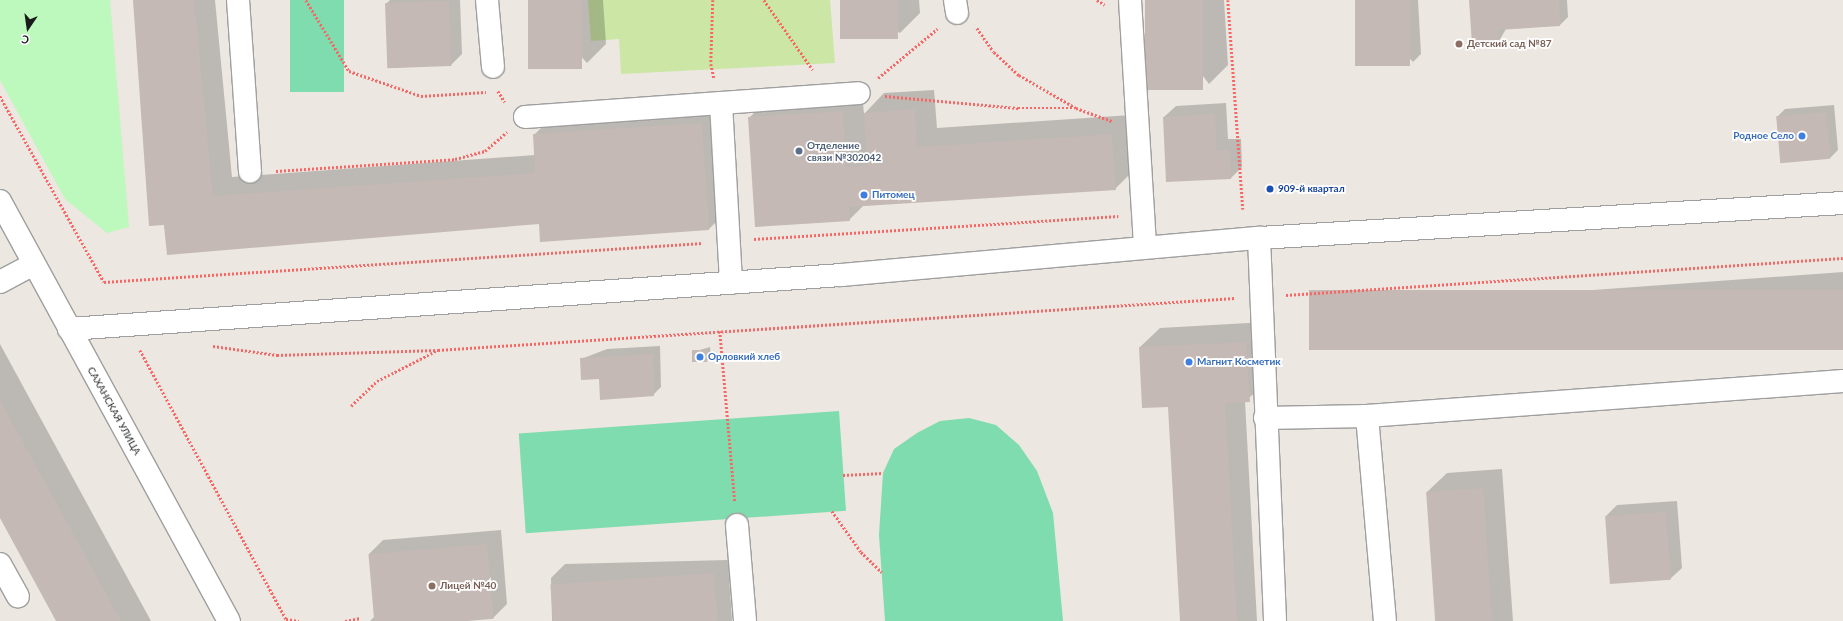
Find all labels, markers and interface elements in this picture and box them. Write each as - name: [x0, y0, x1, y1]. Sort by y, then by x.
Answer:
- north arrow: [8, 8, 48, 48]
- text: С: [20, 33, 30, 47]
- place label: Детский сад №87: [1467, 38, 1551, 50]
- marker: Детский сад №87: [1454, 39, 1464, 49]
- place label: Родное Село: [1733, 130, 1794, 142]
- marker: Родное Село: [1797, 131, 1807, 141]
- place label: Отделение связи №302042: [807, 139, 881, 162]
- marker: Отделение связи №302042: [794, 146, 804, 156]
- place label: 909-й квартал: [1278, 183, 1345, 195]
- marker: 909-й квартал: [1265, 184, 1275, 194]
- place label: Питомец: [872, 189, 915, 201]
- marker: Питомец: [859, 190, 869, 200]
- place label: Орловкий хлеб: [708, 351, 780, 363]
- marker: Орловкий хлеб: [695, 352, 705, 362]
- place label: Магнит Косметик: [1197, 356, 1281, 368]
- marker: Магнит Косметик: [1184, 357, 1194, 367]
- street label: САХАНСКАЯ УЛИЦА: [85, 365, 143, 457]
- place label: Лицей №40: [440, 580, 496, 592]
- marker: Лицей №40: [427, 581, 437, 591]

